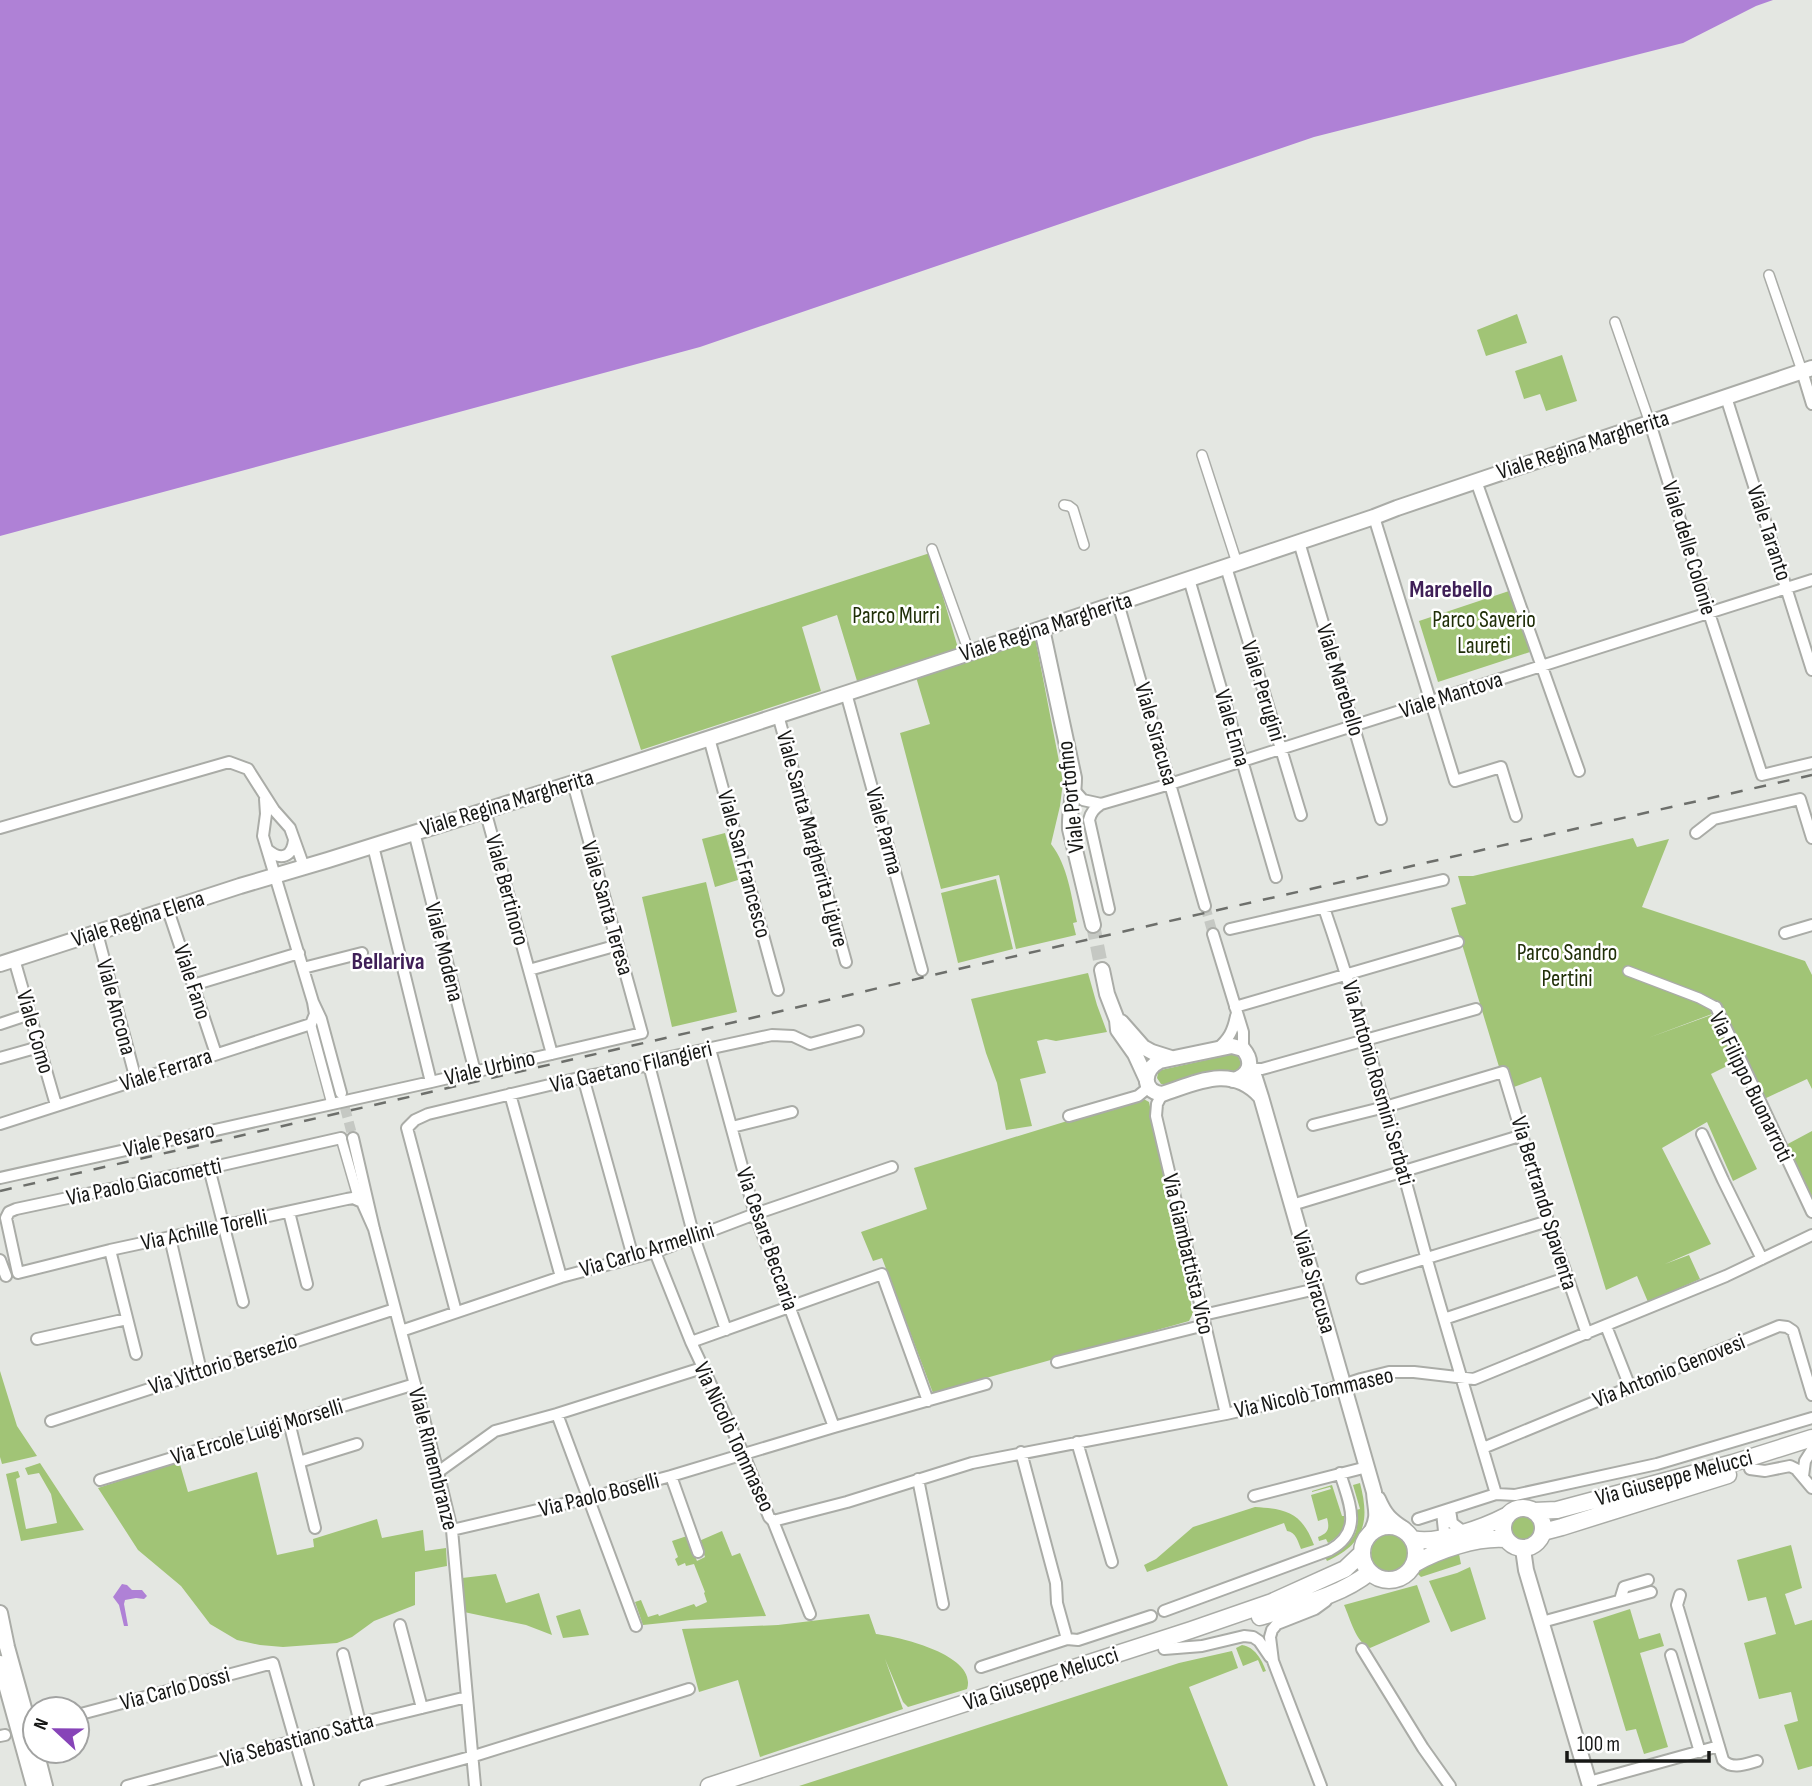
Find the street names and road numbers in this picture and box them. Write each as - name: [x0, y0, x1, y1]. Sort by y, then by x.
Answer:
- street label: Viale Regina Margherita: [1493, 404, 1673, 486]
- street label: Viale delle Colonie: [1655, 478, 1723, 618]
- street label: Viale Taranto: [1740, 482, 1798, 584]
- street label: Viale Regina Margherita: [956, 586, 1136, 668]
- street label: Viale Marebello: [1310, 621, 1370, 739]
- street label: Viale Perugini: [1234, 637, 1292, 745]
- street label: Viale Mantova: [1396, 665, 1506, 725]
- street label: Viale Siracusa: [1128, 679, 1184, 789]
- street label: Viale Enna: [1208, 686, 1256, 770]
- street label: Viale Santa Margherita Ligure: [770, 728, 854, 950]
- street label: Viale Portofino: [1051, 740, 1091, 854]
- street label: Viale Regina Margherita: [417, 763, 597, 843]
- street label: Viale Parma: [859, 784, 909, 878]
- street label: Viale San Francesco: [711, 787, 777, 941]
- street label: Viale Bertinoro: [479, 832, 535, 948]
- street label: Viale Santa Teresa: [574, 838, 640, 978]
- street label: Viale Regina Elena: [68, 884, 208, 954]
- street label: Viale Modena: [418, 899, 470, 1005]
- street label: Viale Fano: [167, 941, 217, 1023]
- street label: Viale Ancona: [90, 956, 142, 1058]
- street label: Via Antonio Rosmini Serbati: [1335, 978, 1421, 1188]
- street label: Viale Como: [10, 987, 60, 1077]
- street label: Via Filippo Buonarroti: [1703, 1007, 1799, 1167]
- street label: Via Gaetano Filangieri: [547, 1035, 715, 1099]
- street label: Viale Ferrara: [116, 1042, 216, 1098]
- street label: Viale Urbino: [442, 1044, 538, 1092]
- street label: Via Bertrando Spaventa: [1504, 1113, 1584, 1293]
- street label: Viale Pesaro: [121, 1116, 217, 1164]
- street label: Via Paolo Giacometti: [64, 1152, 224, 1212]
- street label: Via Cesare Beccaria: [729, 1164, 805, 1314]
- street label: Via Giambattista Vico: [1156, 1171, 1220, 1337]
- street label: Via Achille Torelli: [138, 1203, 270, 1257]
- street label: Via Carlo Armellini: [576, 1216, 718, 1284]
- street label: Viale Siracusa: [1286, 1227, 1342, 1337]
- street label: Via Vittorio Bersezio: [145, 1327, 301, 1401]
- street label: Via Antonio Genovesi: [1589, 1328, 1749, 1414]
- street label: Via Nicolò Tommaseo: [687, 1358, 781, 1516]
- street label: Via Nicolò Tommaseo: [1232, 1361, 1396, 1425]
- street label: Viale Rimembranze: [402, 1385, 464, 1533]
- street label: Via Ercole Luigi Morselli: [168, 1393, 346, 1471]
- street label: Via Giuseppe Melucci: [1592, 1444, 1756, 1512]
- street label: Via Paolo Boselli: [536, 1467, 662, 1523]
- street label: Via Giuseppe Melucci: [960, 1641, 1122, 1717]
- street label: Via Carlo Dossi: [117, 1661, 233, 1717]
- street label: Via Sebastiano Satta: [217, 1706, 377, 1774]

